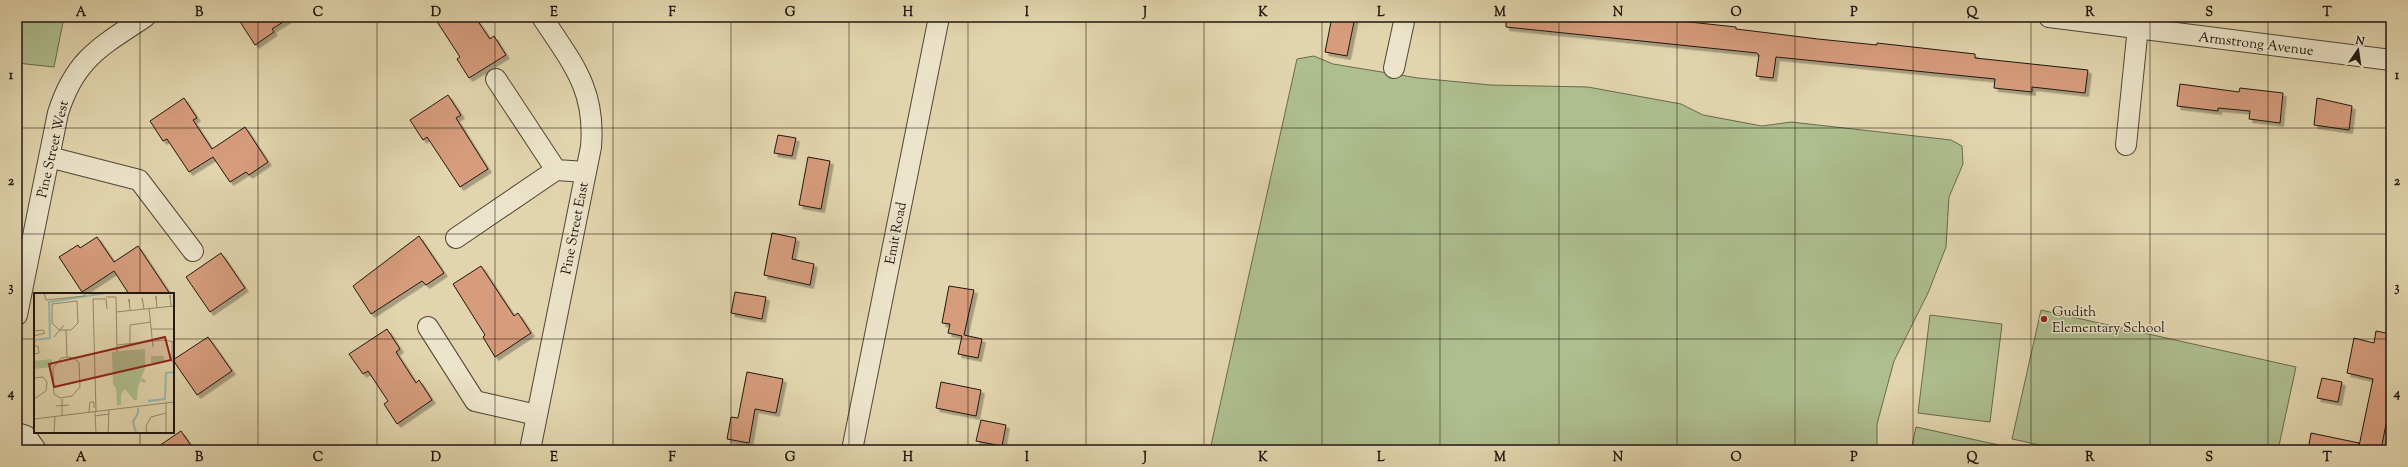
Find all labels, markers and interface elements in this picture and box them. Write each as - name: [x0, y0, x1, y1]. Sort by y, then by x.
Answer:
- text: A: [76, 4, 87, 22]
- text: B: [195, 4, 204, 22]
- text: C: [313, 4, 323, 22]
- text: D: [431, 4, 441, 22]
- text: E: [550, 4, 558, 22]
- text: F: [668, 4, 676, 22]
- text: G: [785, 4, 796, 22]
- text: H: [903, 4, 914, 22]
- text: I: [1025, 4, 1030, 22]
- text: J: [1142, 4, 1147, 22]
- text: K: [1258, 4, 1268, 22]
- text: L: [1377, 4, 1385, 22]
- text: M: [1494, 4, 1506, 22]
- text: N: [1613, 4, 1624, 22]
- text: O: [1730, 4, 1742, 22]
- text: P: [1850, 4, 1858, 22]
- text: Q: [1967, 4, 1980, 22]
- text: R: [2085, 4, 2095, 22]
- text: S: [2205, 4, 2213, 22]
- text: T: [2322, 4, 2332, 22]
- street label: Armstrong Avenue: [2197, 28, 2314, 62]
- north arrow: [2338, 30, 2378, 70]
- text: N: [2353, 32, 2366, 50]
- text: 1: [9, 67, 14, 85]
- text: 1: [2395, 67, 2400, 85]
- street label: Pine Street West: [33, 99, 75, 200]
- text: 2: [8, 173, 15, 191]
- text: 2: [2394, 173, 2401, 191]
- street label: Pine Street East: [557, 180, 595, 276]
- street label: Emit Road: [881, 200, 913, 266]
- text: 3: [8, 279, 14, 297]
- text: 3: [2394, 279, 2400, 297]
- inset map: [34, 293, 174, 433]
- place label: Gudith Elementary School: [2052, 303, 2165, 339]
- marker: Gudith Elementary School: [2039, 314, 2049, 324]
- text: 4: [7, 385, 15, 403]
- text: 4: [2393, 385, 2401, 403]
- text: A: [76, 449, 87, 467]
- text: B: [195, 449, 204, 467]
- text: C: [313, 449, 323, 467]
- text: D: [431, 449, 441, 467]
- text: E: [550, 449, 558, 467]
- text: F: [668, 449, 676, 467]
- text: G: [785, 449, 796, 467]
- text: H: [903, 449, 914, 467]
- text: I: [1025, 449, 1030, 467]
- text: J: [1142, 449, 1147, 467]
- text: K: [1258, 449, 1268, 467]
- text: L: [1377, 449, 1385, 467]
- text: M: [1494, 449, 1506, 467]
- text: N: [1613, 449, 1624, 467]
- text: O: [1730, 449, 1742, 467]
- text: P: [1850, 449, 1858, 467]
- text: Q: [1967, 449, 1980, 467]
- text: R: [2085, 449, 2095, 467]
- text: S: [2205, 449, 2213, 467]
- text: T: [2322, 449, 2332, 467]

